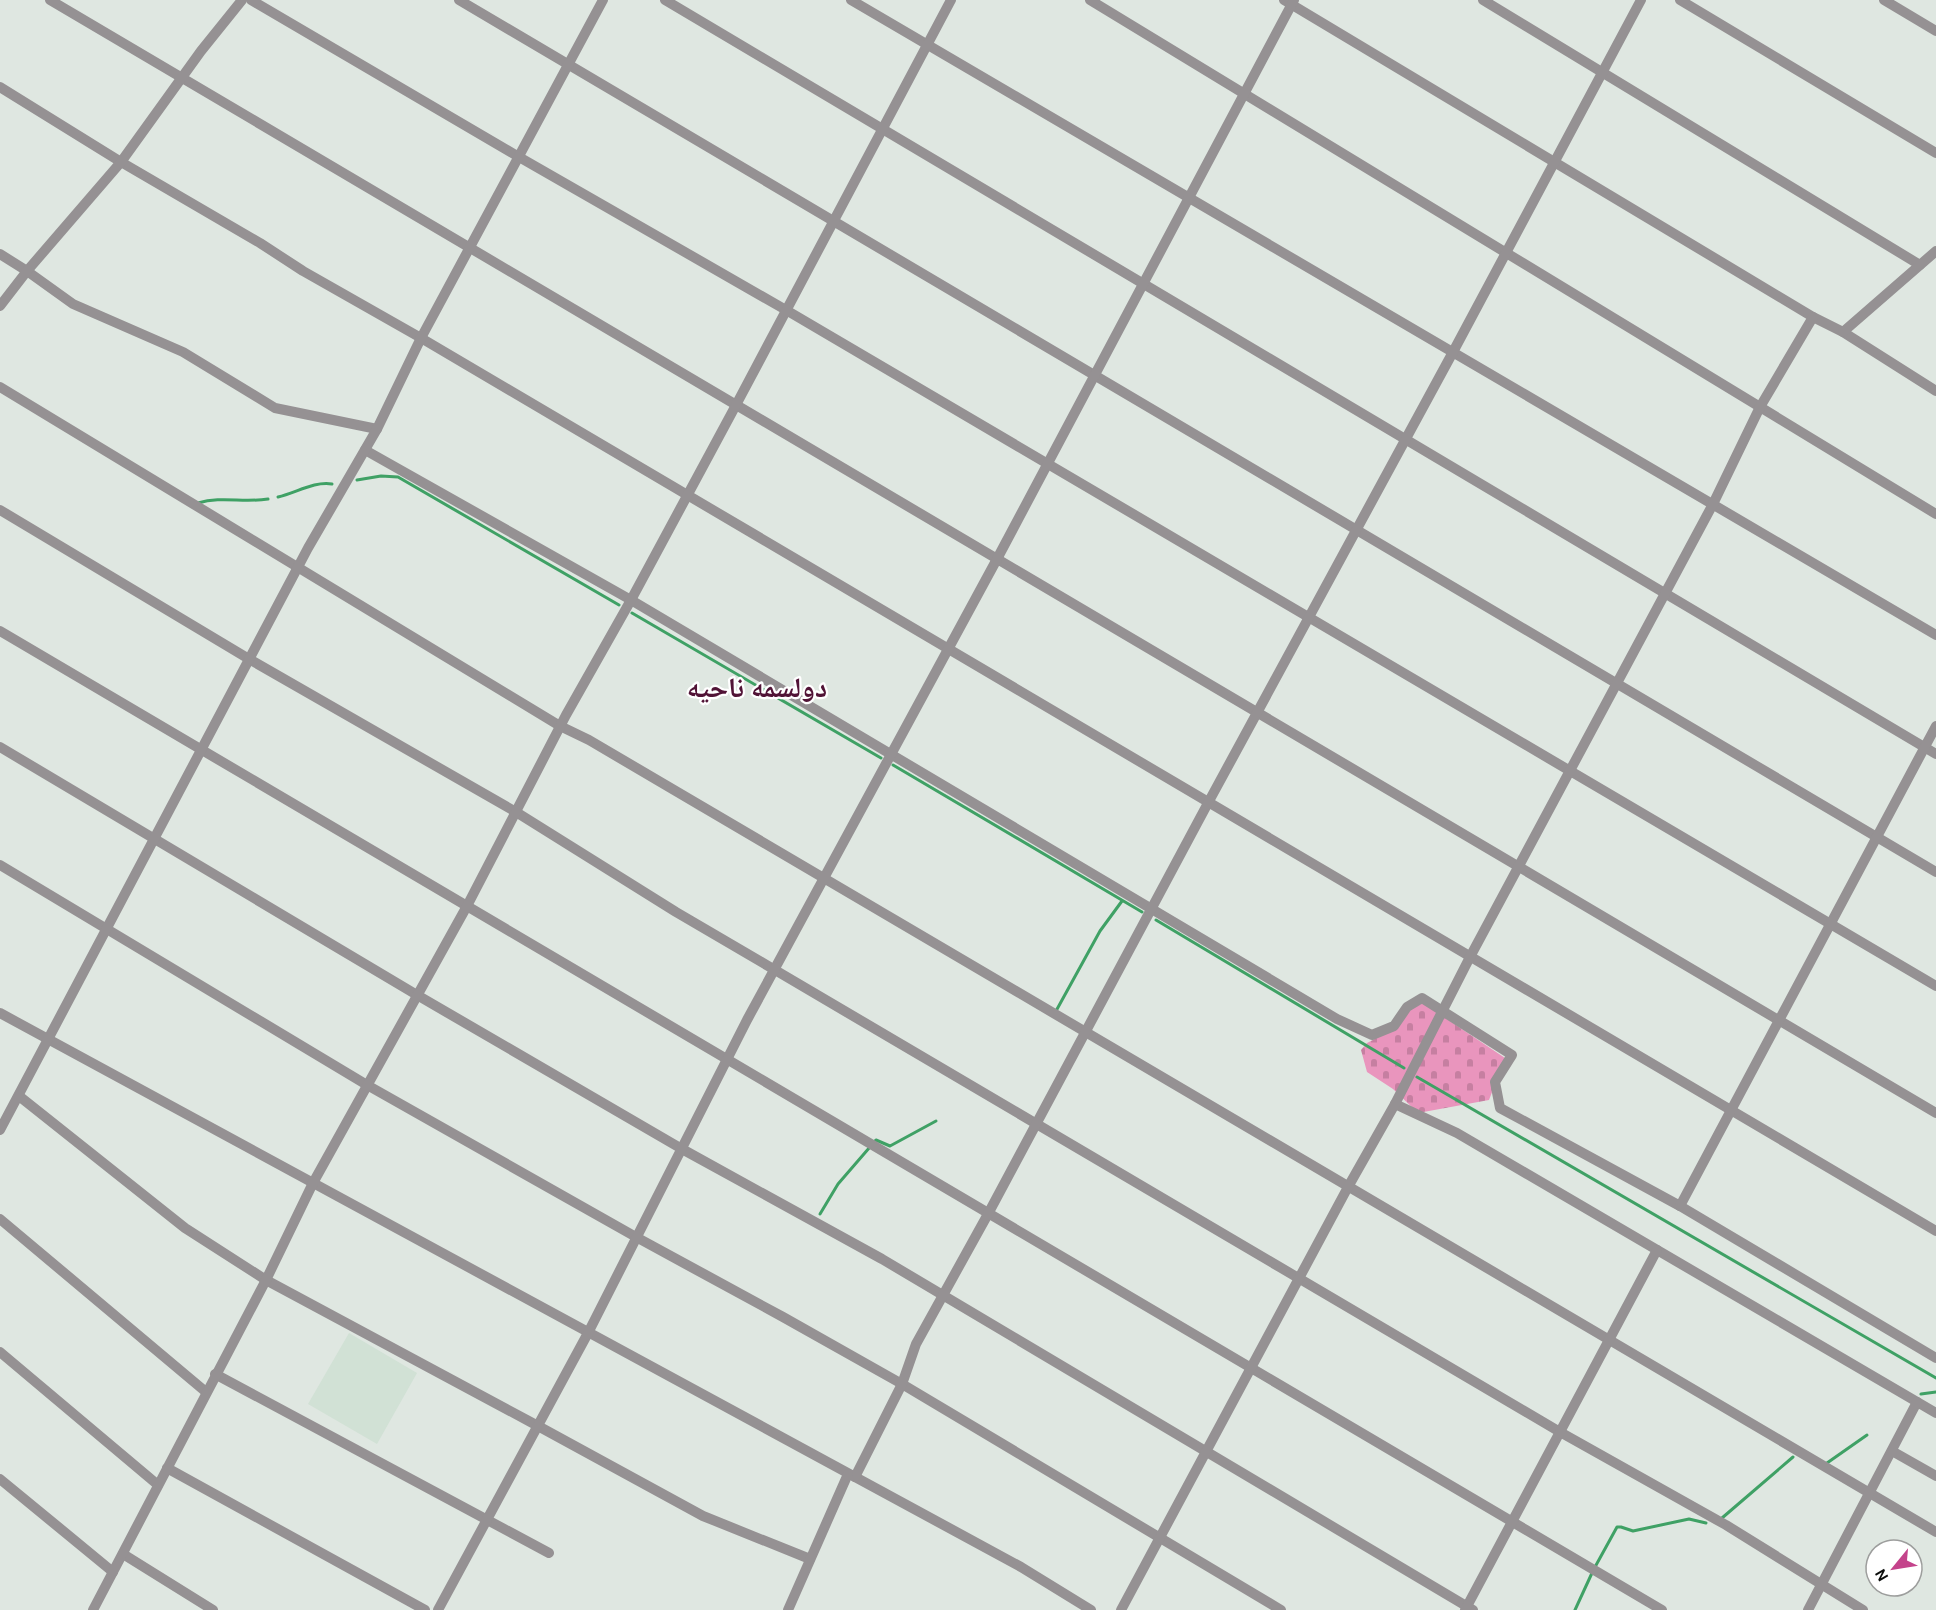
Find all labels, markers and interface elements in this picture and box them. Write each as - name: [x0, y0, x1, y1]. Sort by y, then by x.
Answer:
- district label: دولسمه ناحیه: [687, 671, 827, 704]
- north arrow: [1864, 1538, 1924, 1598]
- text: N: [1870, 1566, 1893, 1585]

